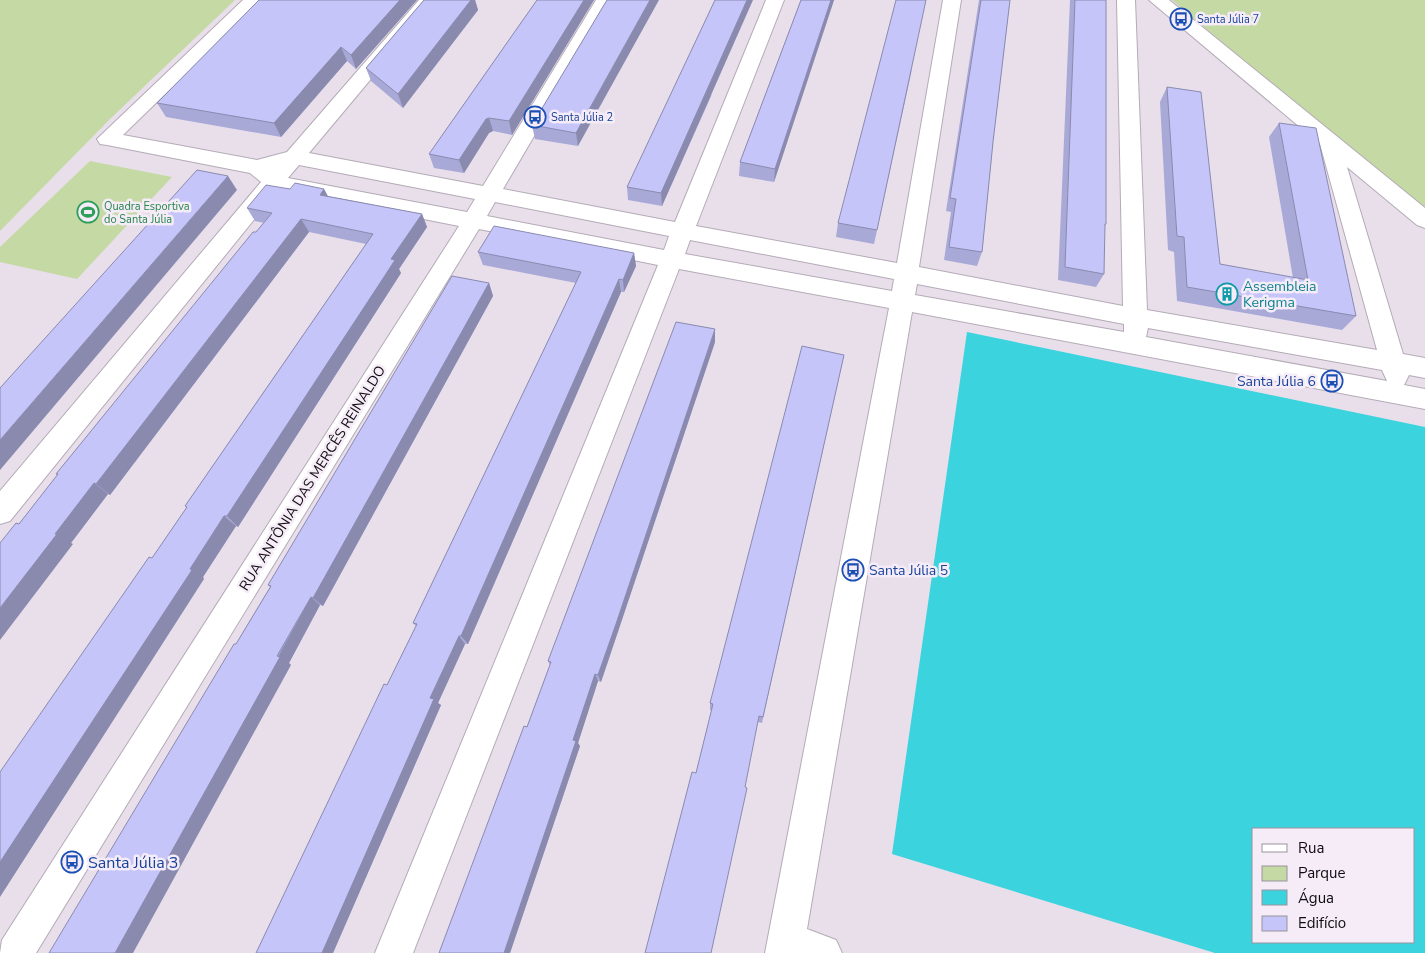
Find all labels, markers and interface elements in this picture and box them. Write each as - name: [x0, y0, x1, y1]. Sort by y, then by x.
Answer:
- bus stop icon: Santa Júlia 7: [1169, 7, 1193, 31]
- place label: Santa Júlia 7: [1197, 12, 1259, 27]
- bus stop icon: Santa Júlia 2: [523, 105, 547, 129]
- place label: Santa Júlia 2: [551, 110, 613, 125]
- place label: Quadra Esportiva do Santa Júlia: [104, 199, 190, 227]
- sports icon: Quadra Esportiva do Santa Júlia: [76, 200, 100, 224]
- place label: Assembleia Kerigma: [1243, 277, 1316, 312]
- building icon: Assembleia Kerigma: [1215, 282, 1239, 306]
- street label: RUA ANTÔNIA DAS MERCÊS REINALDO: [235, 362, 390, 594]
- bus stop icon: Santa Júlia 6: [1320, 369, 1344, 393]
- place label: Santa Júlia 6: [1237, 372, 1316, 391]
- bus stop icon: Santa Júlia 5: [841, 558, 865, 582]
- place label: Santa Júlia 5: [869, 561, 948, 580]
- legend: [1252, 828, 1415, 943]
- text: Rua: [1298, 838, 1324, 858]
- bus stop icon: Santa Júlia 3: [60, 850, 84, 874]
- place label: Santa Júlia 3: [88, 852, 178, 874]
- text: Parque: [1298, 863, 1346, 883]
- text: Água: [1298, 888, 1334, 908]
- text: Edifício: [1298, 913, 1346, 933]

